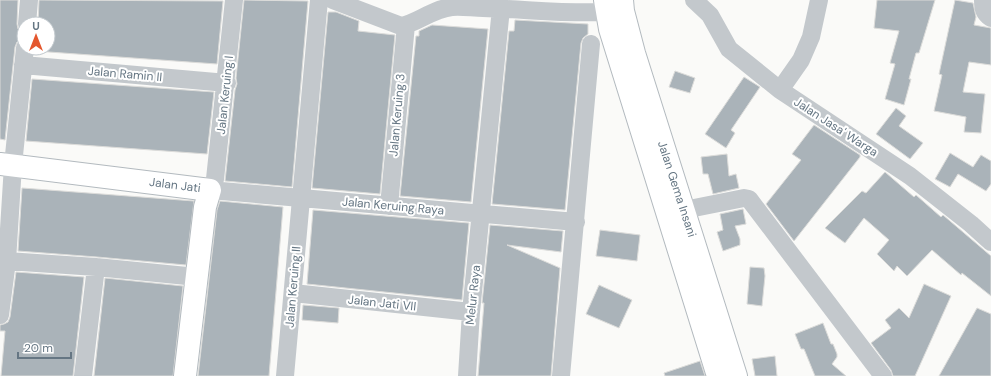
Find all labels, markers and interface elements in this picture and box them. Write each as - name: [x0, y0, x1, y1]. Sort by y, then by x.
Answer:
- north arrow: [16, 16, 56, 56]
- text: U: [32, 19, 40, 33]
- street label: Jalan Keruing I: [213, 55, 237, 135]
- street label: Jalan Ramin II: [87, 63, 163, 85]
- street label: Jalan Keruing 3: [385, 73, 409, 157]
- street label: Jalan Jasa' Warga: [791, 94, 881, 160]
- street label: Jalan Gema Insani: [654, 139, 700, 239]
- street label: Jalan Jati: [148, 174, 202, 196]
- street label: Jalan Keruing Raya: [341, 194, 445, 218]
- street label: Jalan Keruing II: [281, 246, 305, 328]
- street label: Melur Raya: [462, 264, 484, 326]
- street label: Jalan Jati VII: [347, 291, 417, 315]
- scale bar: [18, 334, 71, 360]
- text: 20 m: [24, 340, 53, 356]

